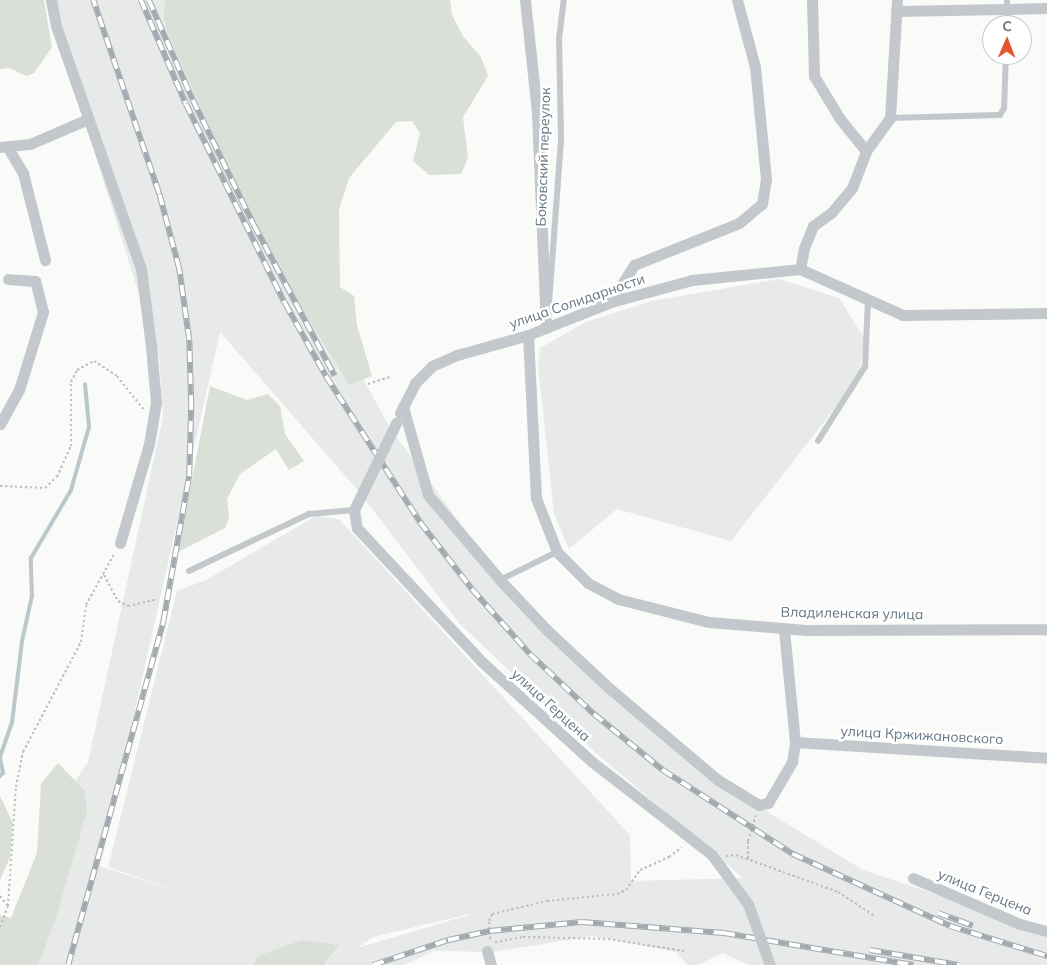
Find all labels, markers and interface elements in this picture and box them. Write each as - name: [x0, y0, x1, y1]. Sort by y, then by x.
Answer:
- north arrow: [982, 15, 1032, 65]
- text: С: [1002, 17, 1012, 35]
- street label: Боковский переулок: [532, 87, 554, 227]
- street label: улица Солидарности: [507, 270, 647, 332]
- street label: Владиленская улица: [780, 603, 924, 623]
- street label: улица Герцена: [508, 665, 594, 745]
- street label: улица Кржижановского: [840, 722, 1004, 748]
- street label: улица Герцена: [935, 865, 1035, 919]

